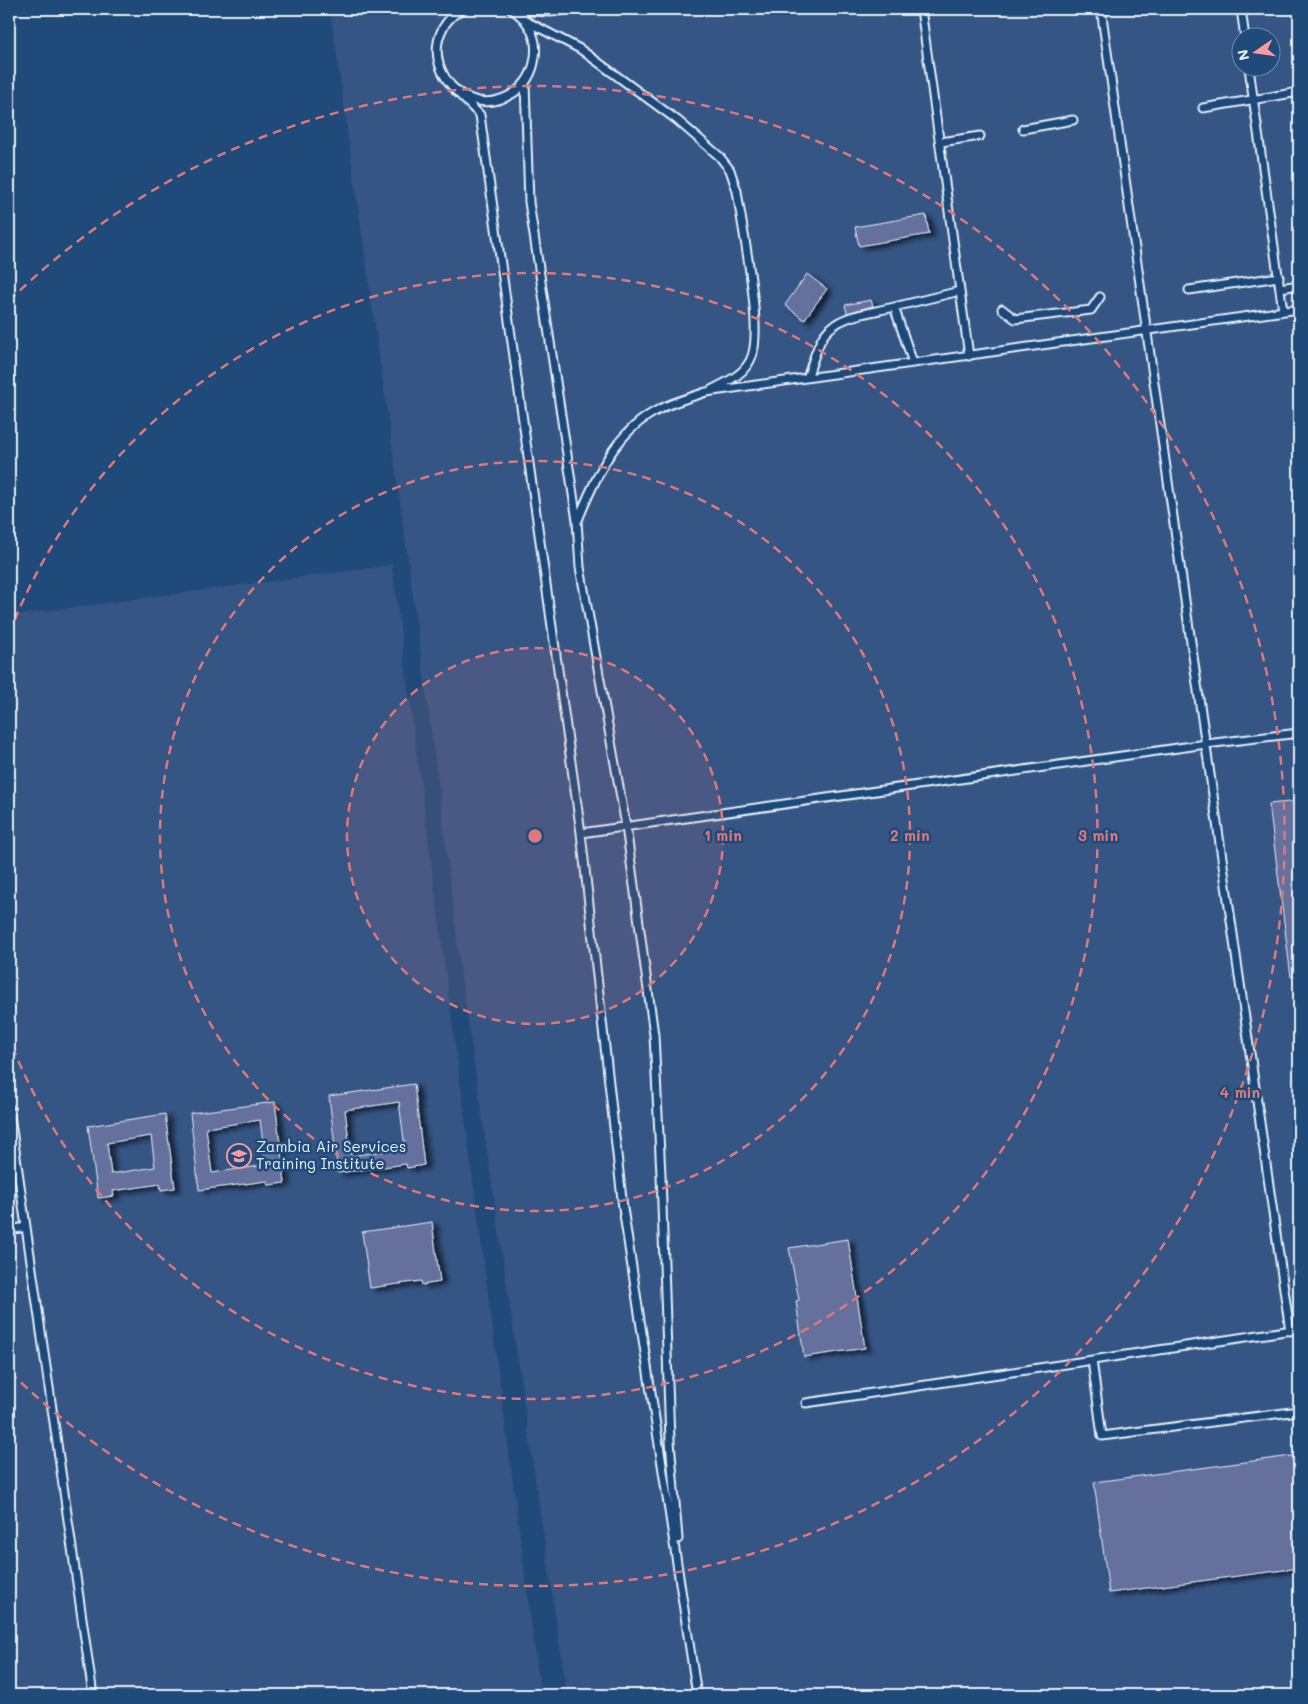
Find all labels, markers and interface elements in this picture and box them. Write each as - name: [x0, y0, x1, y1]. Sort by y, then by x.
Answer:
- north arrow: [1230, 28, 1280, 78]
- text: N: [1232, 48, 1253, 62]
- text: 1 min: [704, 825, 742, 845]
- text: 2 min: [890, 825, 930, 845]
- text: 3 min: [1078, 825, 1118, 845]
- centre of rings: [526, 827, 544, 845]
- text: 4 min: [1220, 1082, 1260, 1102]
- place label: Zambia Air Services Training Institute: [256, 1136, 406, 1173]
- school or university icon: Zambia Air Services Training Institute: [226, 1143, 252, 1169]

